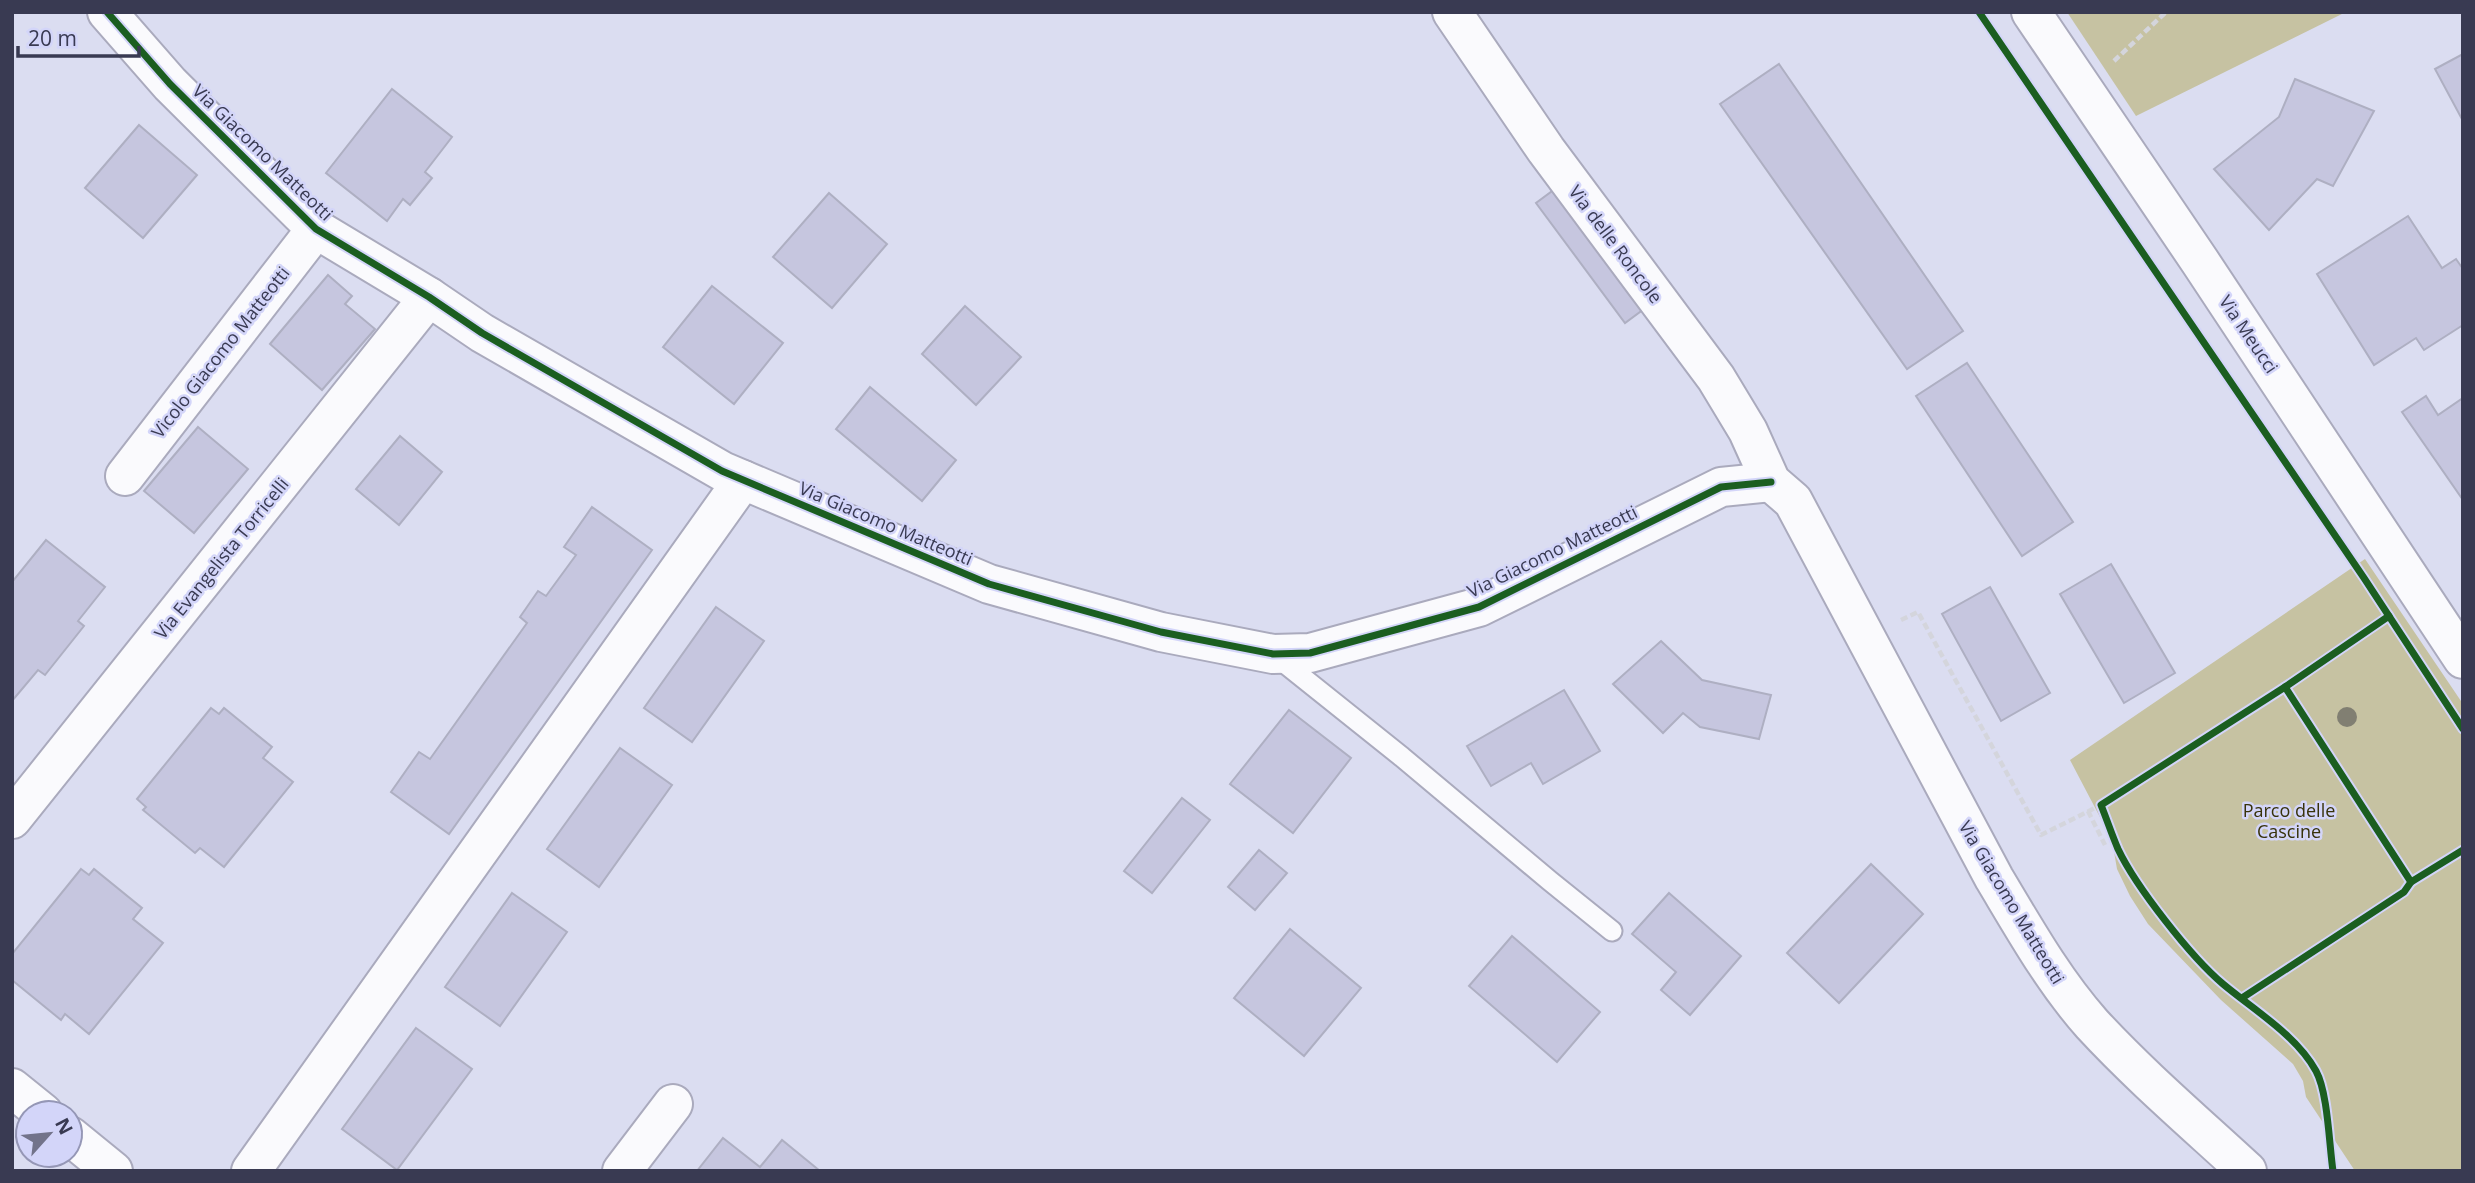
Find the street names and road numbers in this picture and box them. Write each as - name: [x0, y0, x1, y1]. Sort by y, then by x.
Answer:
- street label: Via Giacomo Matteotti: [188, 79, 338, 225]
- street label: Via delle Roncole: [1564, 180, 1668, 308]
- street label: Vicolo Giacomo Matteotti: [145, 261, 295, 443]
- street label: Via Meucci: [2214, 290, 2284, 378]
- street label: Via Evangelista Torricelli: [148, 472, 294, 644]
- street label: Via Giacomo Matteotti: [795, 476, 977, 570]
- street label: Via Giacomo Matteotti: [1463, 499, 1641, 603]
- street label: Via Giacomo Matteotti: [1954, 816, 2070, 988]

